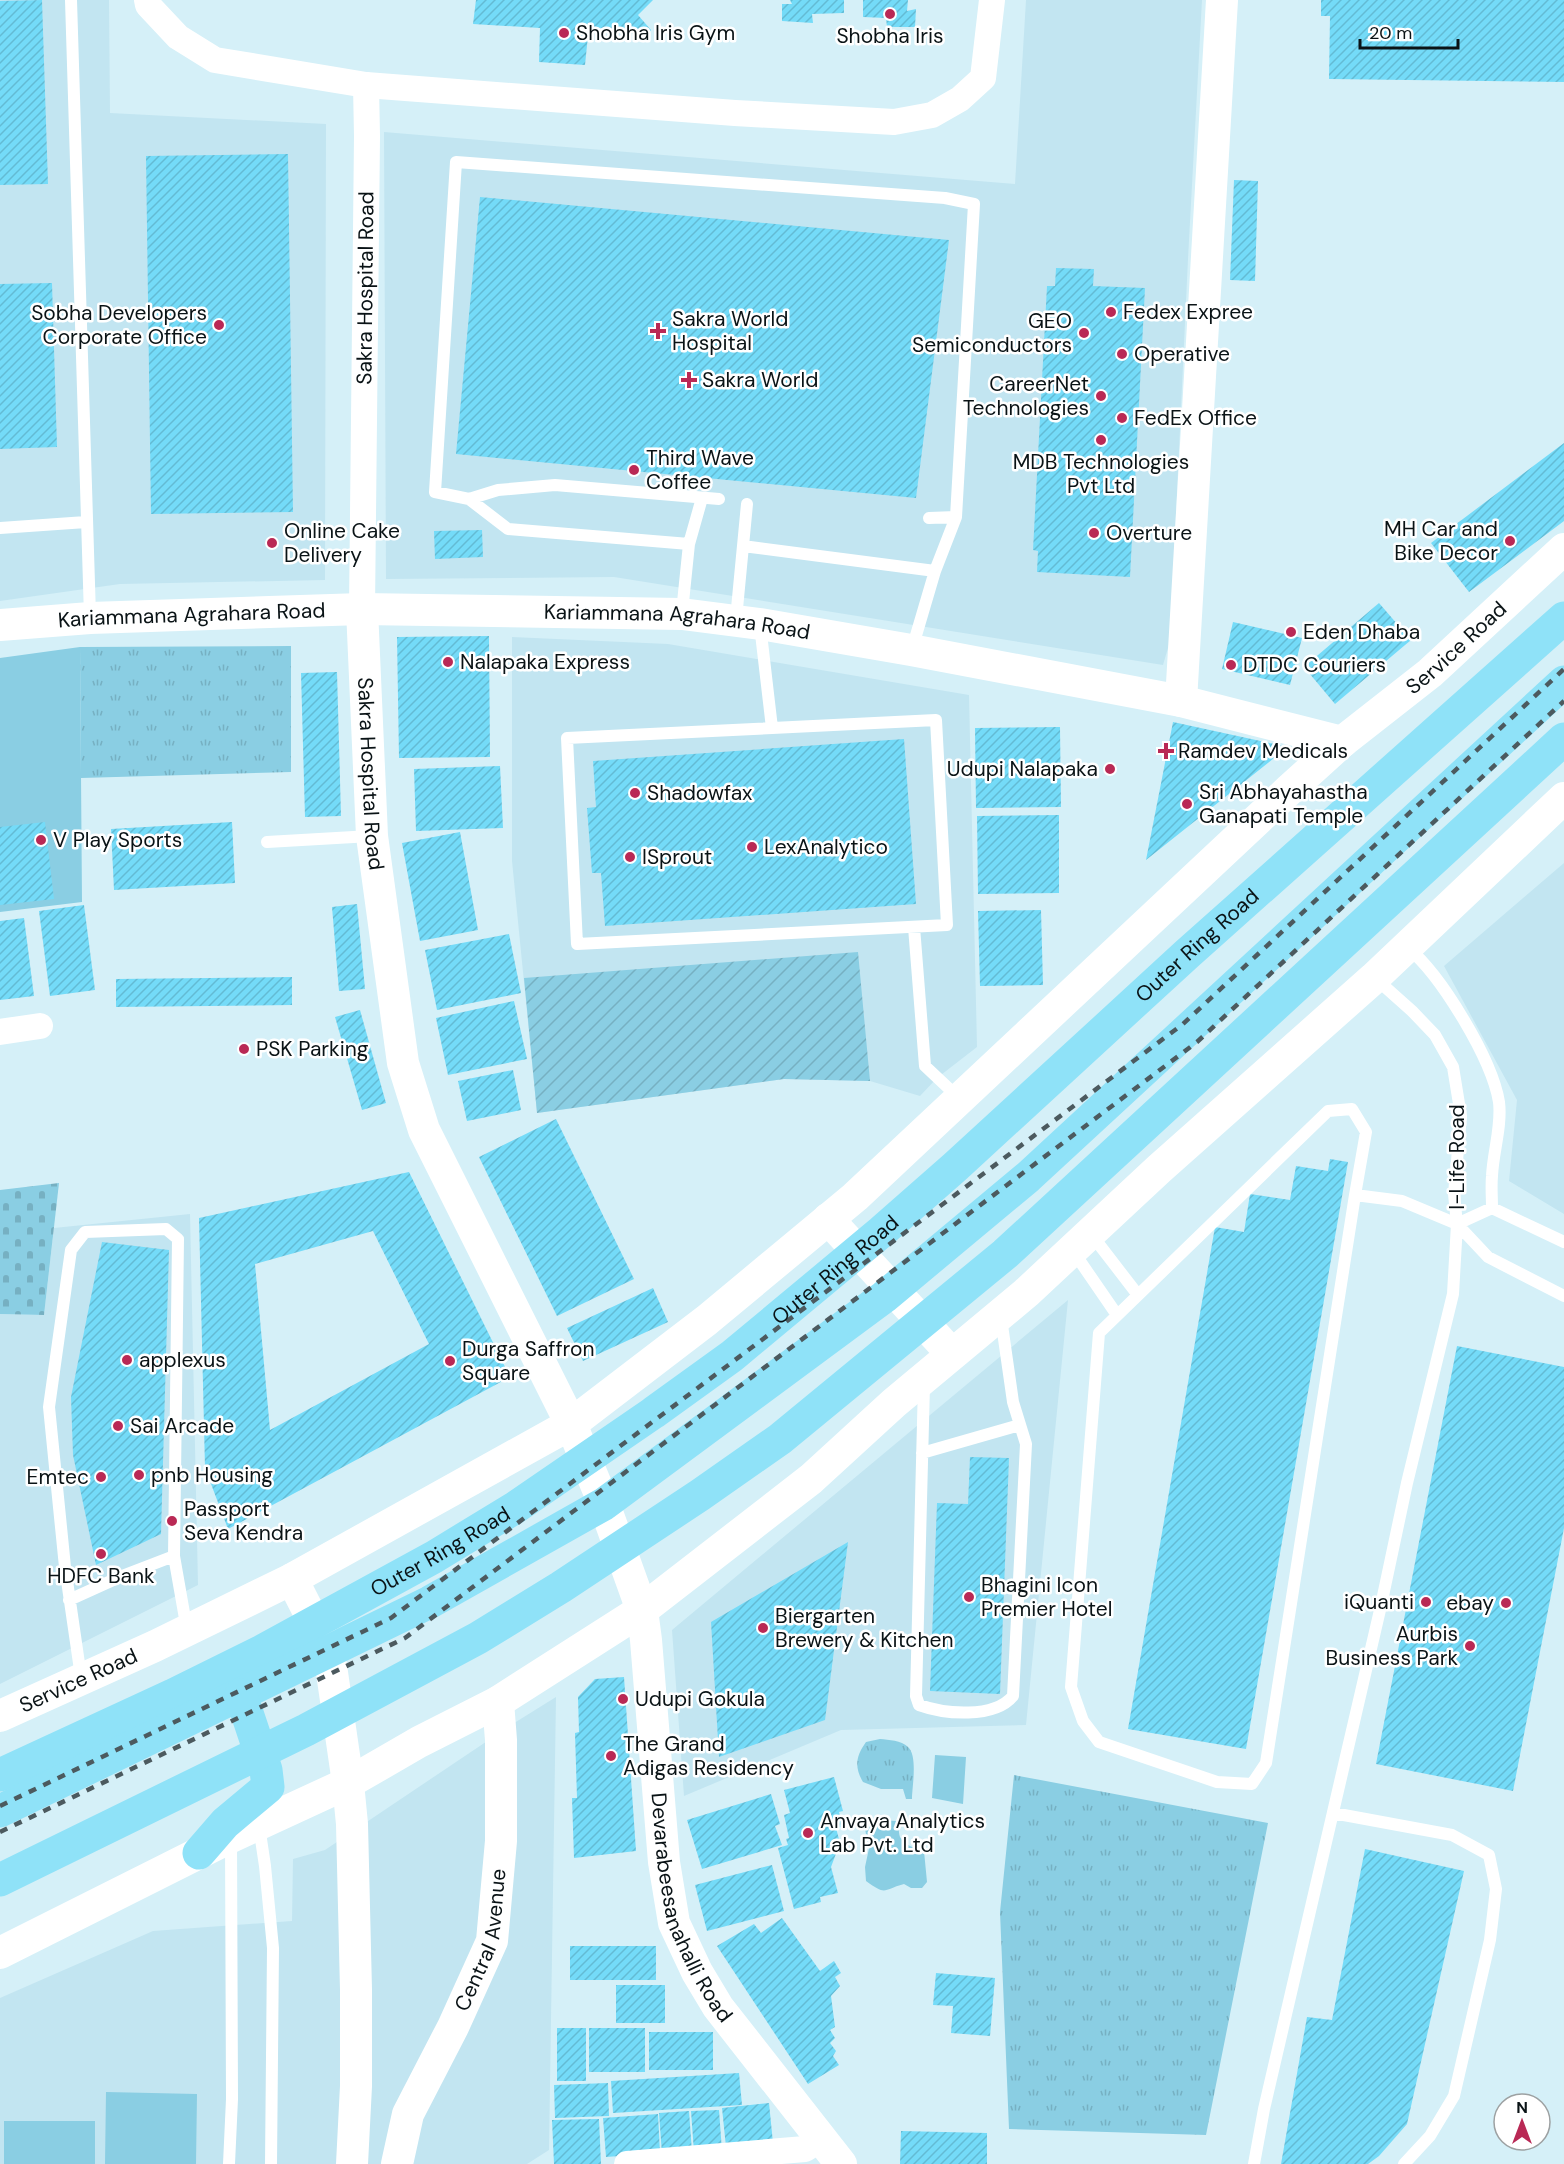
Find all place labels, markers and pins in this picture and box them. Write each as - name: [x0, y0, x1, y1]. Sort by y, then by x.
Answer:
- marker: Shobha Iris: [883, 7, 897, 21]
- place label: Shobha Iris Gym: [576, 19, 735, 47]
- place label: Shobha Iris: [836, 22, 944, 50]
- marker: Shobha Iris Gym: [557, 26, 571, 40]
- place label: Fedex Expree: [1123, 298, 1253, 326]
- place label: Sobha Developers Corporate Office: [31, 299, 207, 351]
- place label: Sakra World Hospital: [672, 305, 788, 357]
- marker: Fedex Expree: [1104, 305, 1118, 319]
- place label: GEO Semiconductors: [912, 307, 1072, 359]
- marker: Sobha Developers Corporate Office: [212, 318, 226, 332]
- marker: Sakra World Hospital: [649, 322, 667, 340]
- marker: GEO Semiconductors: [1077, 326, 1091, 340]
- place label: Operative: [1134, 340, 1230, 368]
- marker: Operative: [1115, 347, 1129, 361]
- place label: Sakra World: [702, 366, 818, 394]
- place label: CareerNet Technologies: [963, 370, 1089, 422]
- marker: Sakra World: [680, 371, 698, 389]
- marker: CareerNet Technologies: [1094, 389, 1108, 403]
- place label: FedEx Office: [1134, 404, 1257, 432]
- marker: FedEx Office: [1115, 411, 1129, 425]
- marker: MDB Technologies Pvt Ltd: [1094, 433, 1108, 447]
- place label: Third Wave Coffee: [646, 444, 754, 496]
- place label: MDB Technologies Pvt Ltd: [1013, 448, 1189, 500]
- marker: Third Wave Coffee: [627, 463, 641, 477]
- place label: MH Car and Bike Decor: [1384, 515, 1498, 567]
- place label: Online Cake Delivery: [284, 517, 400, 569]
- place label: Overture: [1106, 519, 1192, 547]
- marker: Overture: [1087, 526, 1101, 540]
- marker: MH Car and Bike Decor: [1503, 534, 1517, 548]
- marker: Online Cake Delivery: [265, 536, 279, 550]
- place label: Eden Dhaba: [1303, 618, 1420, 646]
- marker: Eden Dhaba: [1284, 625, 1298, 639]
- place label: Nalapaka Express: [460, 648, 630, 676]
- place label: DTDC Couriers: [1243, 651, 1386, 679]
- marker: Nalapaka Express: [441, 655, 455, 669]
- marker: DTDC Couriers: [1224, 658, 1238, 672]
- place label: Ramdev Medicals: [1178, 737, 1348, 765]
- marker: Ramdev Medicals: [1159, 744, 1173, 758]
- place label: Udupi Nalapaka: [947, 755, 1098, 783]
- marker: Udupi Nalapaka: [1103, 762, 1117, 776]
- place label: Sri Abhayahastha Ganapati Temple: [1199, 778, 1368, 830]
- place label: Shadowfax: [647, 779, 752, 807]
- marker: Shadowfax: [628, 786, 642, 800]
- marker: Sri Abhayahastha Ganapati Temple: [1180, 797, 1194, 811]
- place label: V Play Sports: [53, 826, 182, 854]
- marker: V Play Sports: [34, 833, 48, 847]
- place label: LexAnalytico: [764, 833, 888, 861]
- marker: LexAnalytico: [745, 840, 759, 854]
- place label: ISprout: [642, 843, 712, 871]
- marker: ISprout: [623, 850, 637, 864]
- place label: PSK Parking: [256, 1035, 369, 1063]
- marker: PSK Parking: [237, 1042, 251, 1056]
- place label: Durga Saffron Square: [462, 1335, 595, 1387]
- place label: applexus: [139, 1346, 226, 1374]
- marker: applexus: [120, 1353, 134, 1367]
- marker: Durga Saffron Square: [443, 1354, 457, 1368]
- place label: Sai Arcade: [130, 1412, 234, 1440]
- marker: Sai Arcade: [111, 1419, 125, 1433]
- place label: pnb Housing: [151, 1461, 273, 1489]
- place label: Emtec: [27, 1463, 89, 1491]
- marker: pnb Housing: [132, 1468, 146, 1482]
- marker: Emtec: [94, 1470, 108, 1484]
- place label: Passport Seva Kendra: [184, 1495, 303, 1547]
- marker: Passport Seva Kendra: [165, 1514, 179, 1528]
- marker: HDFC Bank: [94, 1547, 108, 1561]
- place label: HDFC Bank: [47, 1562, 155, 1590]
- place label: Bhagini Icon Premier Hotel: [981, 1571, 1112, 1623]
- place label: iQuanti: [1344, 1588, 1414, 1616]
- place label: ebay: [1446, 1589, 1494, 1617]
- marker: Bhagini Icon Premier Hotel: [962, 1590, 976, 1604]
- marker: iQuanti: [1419, 1595, 1433, 1609]
- marker: ebay: [1499, 1596, 1513, 1610]
- place label: Biergarten Brewery & Kitchen: [775, 1602, 953, 1654]
- place label: Aurbis Business Park: [1326, 1620, 1458, 1672]
- marker: Biergarten Brewery & Kitchen: [756, 1621, 770, 1635]
- marker: Aurbis Business Park: [1463, 1639, 1477, 1653]
- place label: Udupi Gokula: [635, 1685, 765, 1713]
- marker: Udupi Gokula: [616, 1692, 630, 1706]
- place label: The Grand Adigas Residency: [623, 1730, 794, 1782]
- marker: The Grand Adigas Residency: [604, 1749, 618, 1763]
- place label: Anvaya Analytics Lab Pvt. Ltd: [820, 1807, 985, 1859]
- marker: Anvaya Analytics Lab Pvt. Ltd: [801, 1826, 815, 1840]

